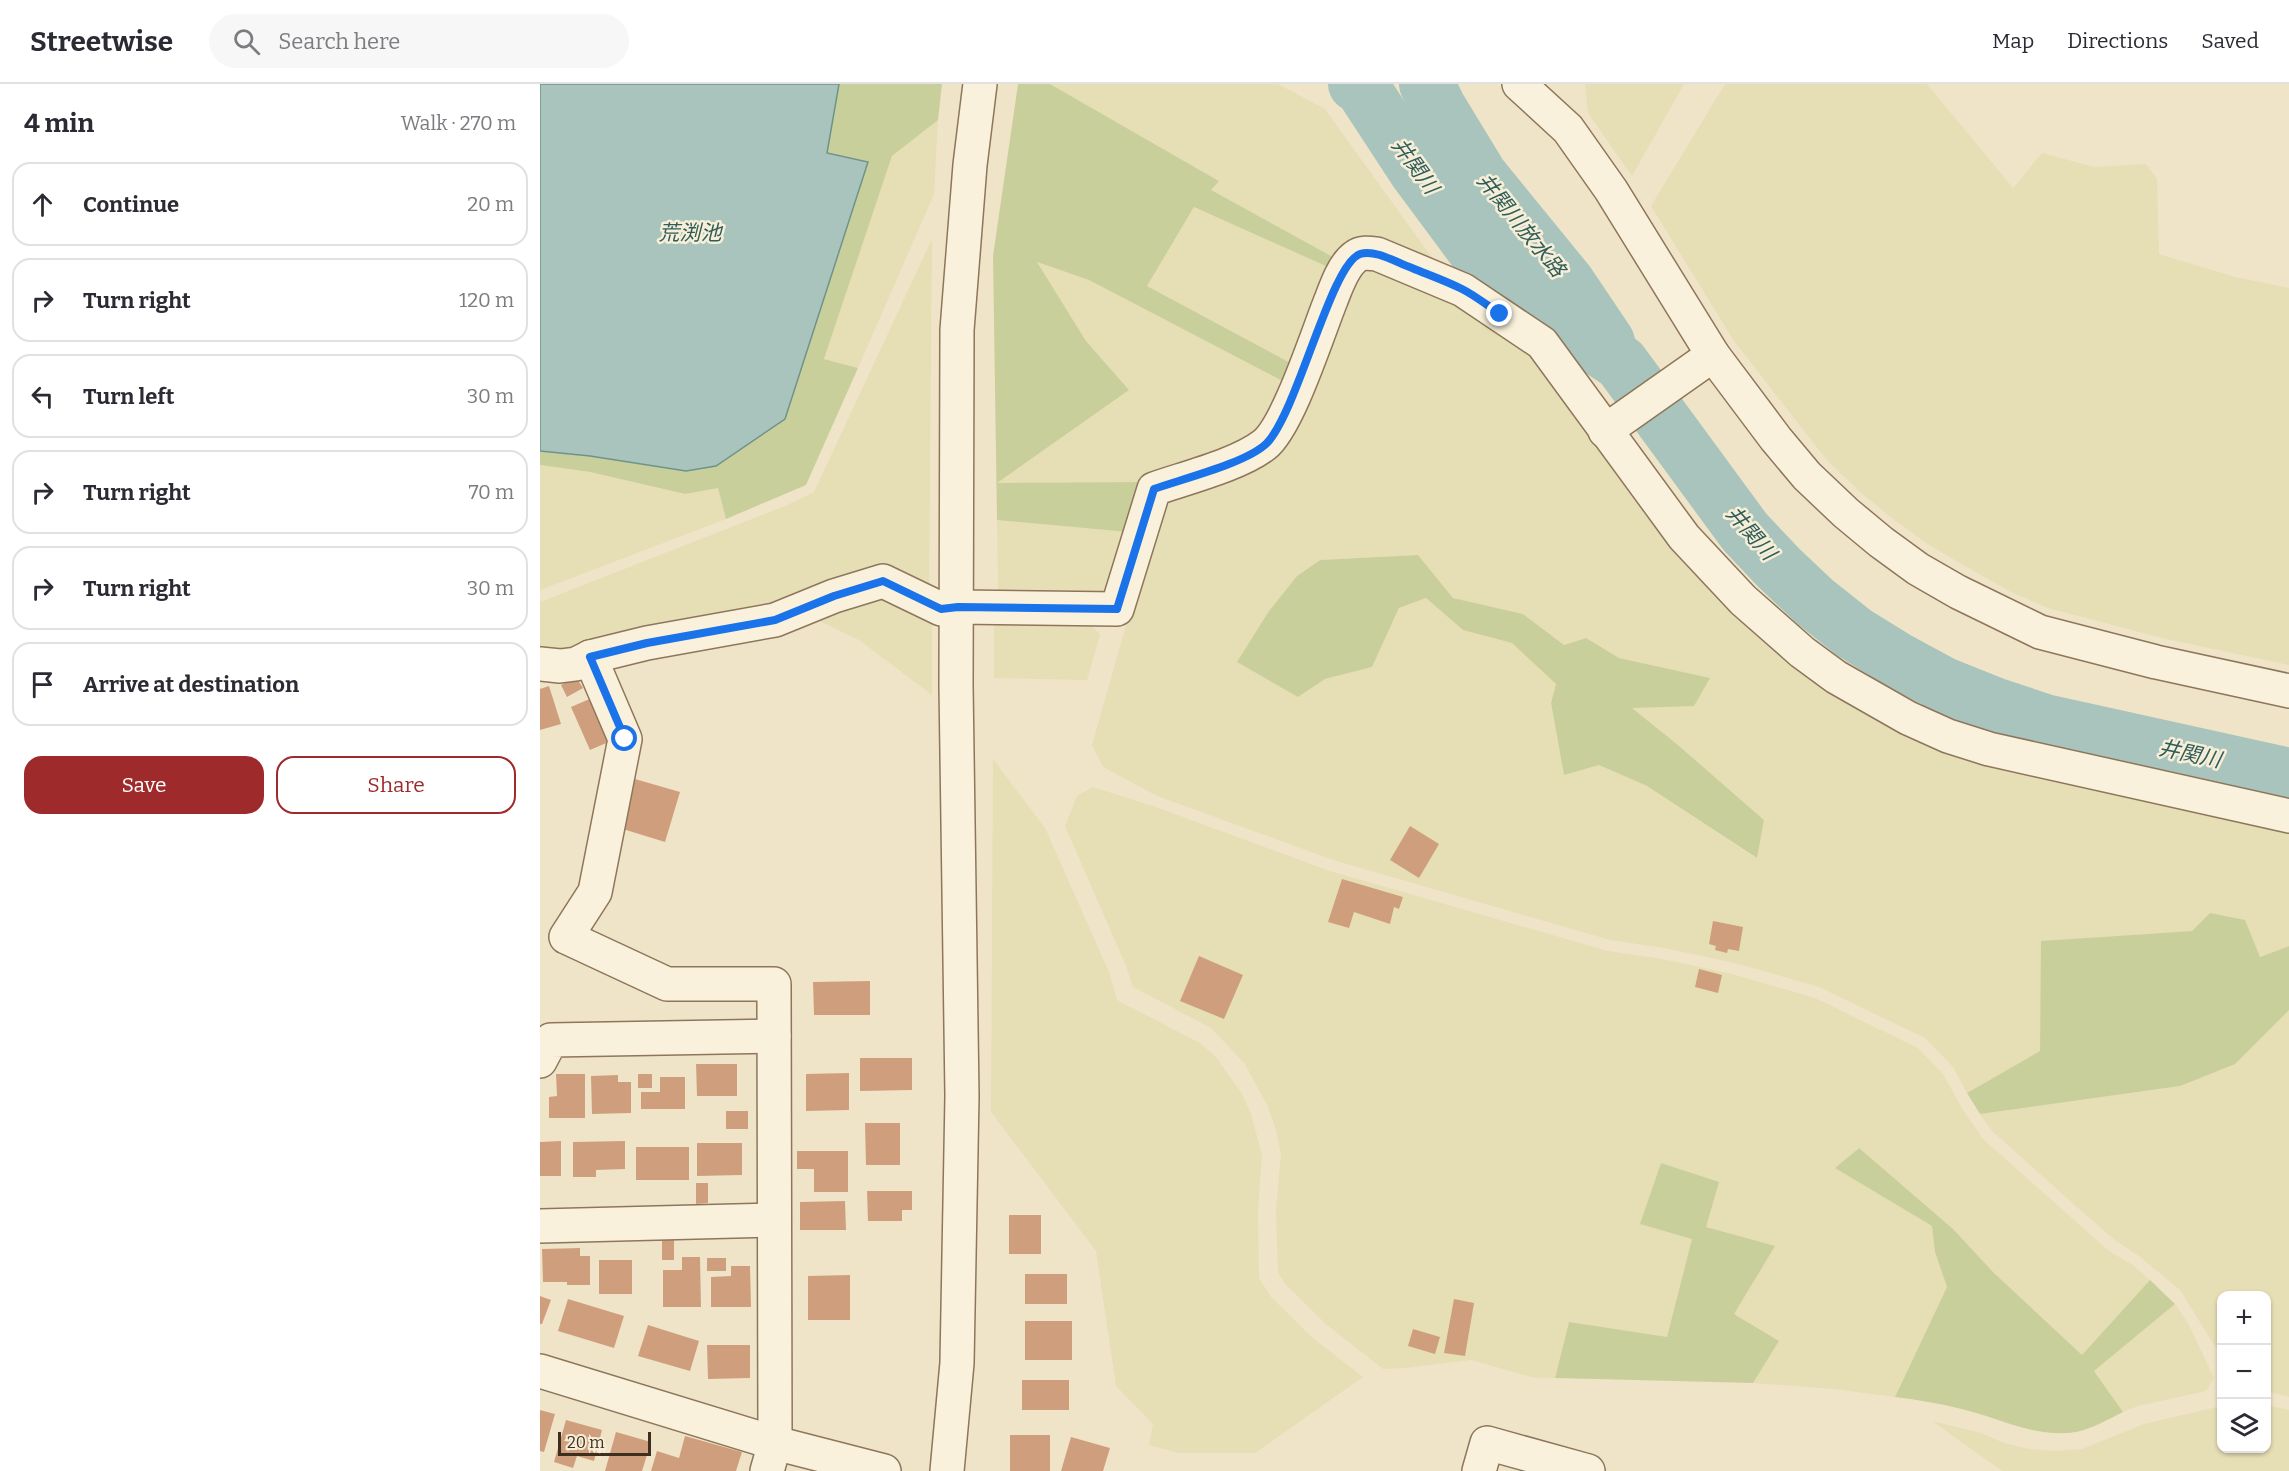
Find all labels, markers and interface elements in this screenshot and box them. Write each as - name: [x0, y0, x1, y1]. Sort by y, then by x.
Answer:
- search box: [209, 14, 629, 68]
- text: Streetwise: [30, 25, 173, 58]
- icon: search: [230, 25, 263, 58]
- text: Search here: [278, 28, 400, 55]
- text: Map: [1992, 28, 2034, 54]
- text: Directions: [2067, 28, 2168, 54]
- text: Saved: [2201, 28, 2259, 54]
- text: 4 min: [24, 108, 94, 139]
- text: Walk · 270 m: [401, 111, 516, 135]
- water label: 井関川: [1386, 133, 1445, 201]
- water label: 井関川放水路: [1471, 168, 1572, 284]
- icon: ahead: [26, 188, 59, 221]
- text: Continue: [83, 191, 179, 218]
- text: 20 m: [467, 192, 514, 216]
- water label: 荒渕池: [659, 220, 723, 246]
- icon: right: [26, 284, 59, 317]
- text: Turn right: [83, 287, 191, 314]
- text: 120 m: [459, 288, 514, 312]
- route end: [1486, 300, 1512, 326]
- icon: left: [26, 380, 59, 413]
- text: Turn left: [83, 383, 175, 410]
- text: 30 m: [467, 384, 514, 408]
- icon: right: [26, 476, 59, 509]
- text: Turn right: [83, 479, 191, 506]
- text: 70 m: [468, 480, 514, 504]
- water label: 井関川: [1721, 501, 1783, 567]
- icon: right: [26, 572, 59, 605]
- text: Turn right: [83, 575, 191, 602]
- text: 30 m: [467, 576, 514, 600]
- icon: arrive: [26, 668, 59, 701]
- text: Arrive at destination: [83, 671, 299, 698]
- route start: [611, 725, 637, 751]
- water label: 井関川: [2156, 735, 2225, 774]
- button: Save: [24, 756, 264, 814]
- button: Share: [276, 756, 516, 814]
- map controls: [2217, 1291, 2271, 1453]
- button: +: [2217, 1291, 2271, 1345]
- button: −: [2217, 1345, 2271, 1399]
- button: layers: [2217, 1399, 2271, 1453]
- scale bar: [558, 1429, 651, 1456]
- text: 20 m: [567, 1433, 604, 1452]

